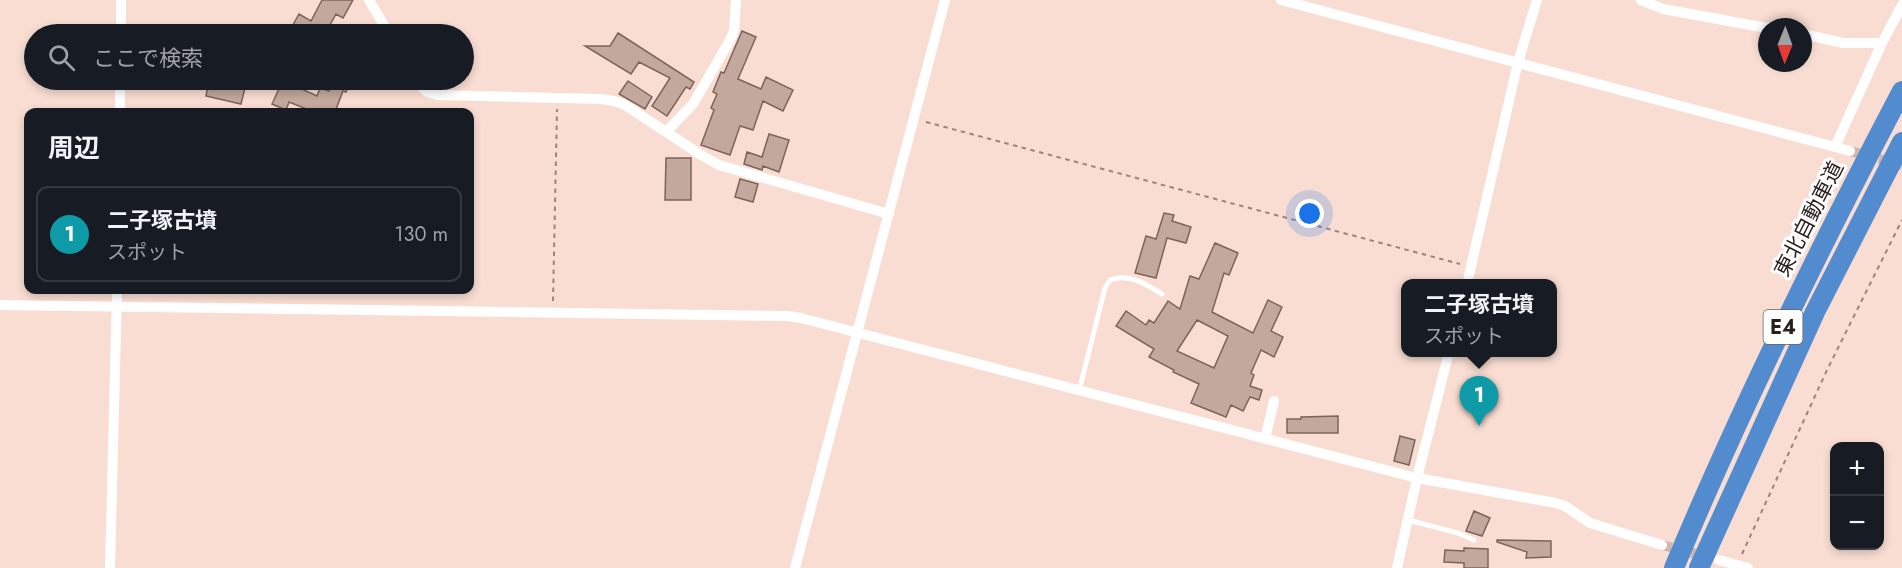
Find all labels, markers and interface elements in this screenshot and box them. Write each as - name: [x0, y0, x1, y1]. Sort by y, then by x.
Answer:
- north arrow: [1758, 18, 1812, 72]
- search box: [24, 24, 474, 90]
- icon: search: [45, 41, 78, 74]
- text: ここで検索: [93, 42, 203, 74]
- text: 周辺: [48, 129, 100, 167]
- street label: 東北自動車道: [1767, 156, 1851, 282]
- your location: [1295, 199, 1324, 228]
- text: 二子塚古墳: [107, 204, 217, 236]
- text: 1: [64, 220, 75, 249]
- text: 130 m: [394, 220, 448, 249]
- text: スポット: [107, 238, 187, 267]
- popup: [1401, 279, 1557, 357]
- text: 二子塚古墳: [1424, 288, 1534, 320]
- road number: E4: [1764, 310, 1802, 344]
- text: スポット: [1424, 322, 1504, 351]
- pin: 1: [1460, 376, 1498, 426]
- map controls: [1830, 442, 1884, 550]
- button: +: [1830, 442, 1884, 496]
- button: −: [1830, 496, 1884, 550]

